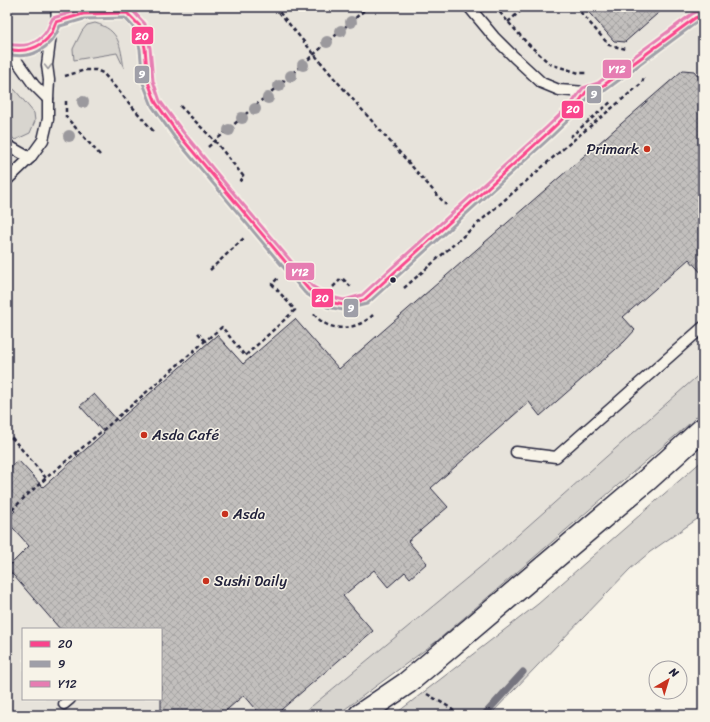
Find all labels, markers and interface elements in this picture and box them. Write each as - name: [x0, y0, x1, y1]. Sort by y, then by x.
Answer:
- line badge: 20: [131, 26, 154, 45]
- text: 20: [134, 27, 149, 46]
- line badge: Y12: [602, 59, 632, 79]
- text: Y12: [608, 60, 626, 79]
- one-way arrow: [44, 64, 52, 70]
- line badge: 9: [134, 65, 150, 84]
- text: 9: [139, 65, 146, 84]
- line badge: 9: [586, 85, 602, 104]
- text: 9: [591, 85, 598, 104]
- line badge: 20: [561, 100, 584, 119]
- text: 20: [565, 100, 580, 119]
- place label: Primark: [586, 136, 640, 162]
- marker: Primark: [642, 144, 652, 154]
- line badge: Y12: [285, 262, 315, 281]
- text: Y12: [291, 263, 309, 282]
- unlabelled marker: [388, 275, 398, 285]
- line badge: 20: [311, 288, 334, 308]
- text: 20: [314, 289, 329, 308]
- line badge: 9: [343, 298, 359, 318]
- text: 9: [348, 299, 355, 318]
- place label: Asda Café: [151, 422, 219, 448]
- marker: Asda Café: [139, 430, 149, 440]
- place label: Asda: [232, 501, 266, 527]
- marker: Asda: [220, 509, 230, 519]
- place label: Sushi Daily: [214, 568, 287, 594]
- marker: Sushi Daily: [201, 576, 211, 586]
- legend: [22, 628, 162, 700]
- text: 20: [58, 633, 73, 655]
- text: 9: [58, 653, 65, 675]
- north arrow: [648, 660, 688, 700]
- text: N: [664, 662, 683, 683]
- text: Y12: [58, 673, 77, 695]

